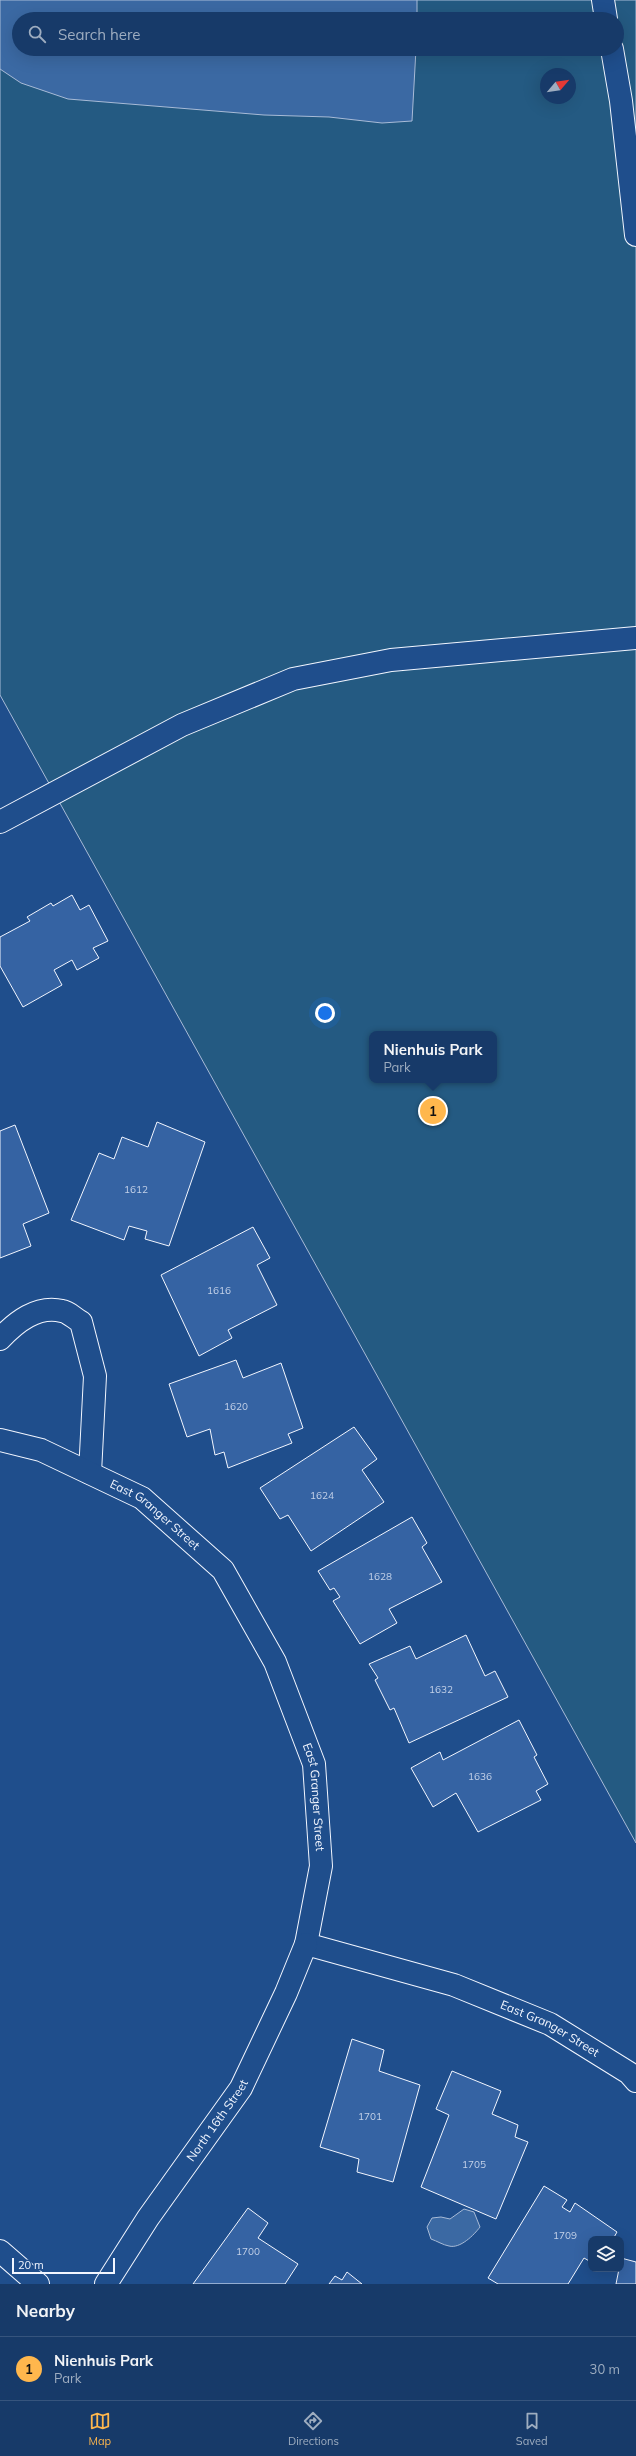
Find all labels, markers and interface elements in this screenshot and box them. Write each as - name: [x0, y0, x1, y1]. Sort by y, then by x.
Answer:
- search box: [12, 12, 624, 56]
- icon: search: [26, 23, 48, 45]
- text: Search here: [58, 25, 140, 44]
- north arrow: [540, 68, 576, 104]
- your location: [315, 1003, 335, 1023]
- popup: [369, 1031, 497, 1083]
- text: Nienhuis Park: [383, 1040, 483, 1059]
- text: Park: [383, 1059, 411, 1075]
- pin: 1: [420, 1096, 446, 1126]
- house number: 1612: [124, 1183, 148, 1196]
- house number: 1616: [207, 1284, 231, 1297]
- house number: 1620: [224, 1400, 248, 1413]
- street label: East Granger Street: [108, 1476, 203, 1553]
- house number: 1624: [310, 1489, 334, 1502]
- house number: 1628: [368, 1570, 392, 1583]
- house number: 1632: [429, 1683, 453, 1696]
- street label: East Granger Street: [300, 1741, 328, 1852]
- house number: 1636: [468, 1770, 492, 1783]
- street label: East Granger Street: [498, 1997, 602, 2060]
- street label: North 16th Street: [183, 2077, 251, 2164]
- house number: 1701: [358, 2110, 382, 2123]
- house number: 1705: [462, 2158, 486, 2171]
- house number: 1709: [553, 2229, 577, 2242]
- map controls: [588, 2236, 624, 2272]
- button: layers: [588, 2236, 624, 2272]
- house number: 1700: [236, 2245, 260, 2258]
- scale bar: [12, 2256, 115, 2275]
- text: 20 m: [18, 2258, 44, 2272]
- text: Nearby: [16, 2300, 75, 2321]
- text: Nienhuis Park: [54, 2351, 153, 2370]
- text: 1: [25, 2361, 33, 2377]
- text: 30 m: [590, 2361, 620, 2377]
- text: Park: [54, 2370, 81, 2386]
- tab: Map: [88, 2410, 111, 2448]
- tab: Directions: [288, 2410, 339, 2448]
- tab: Saved: [516, 2410, 548, 2448]

